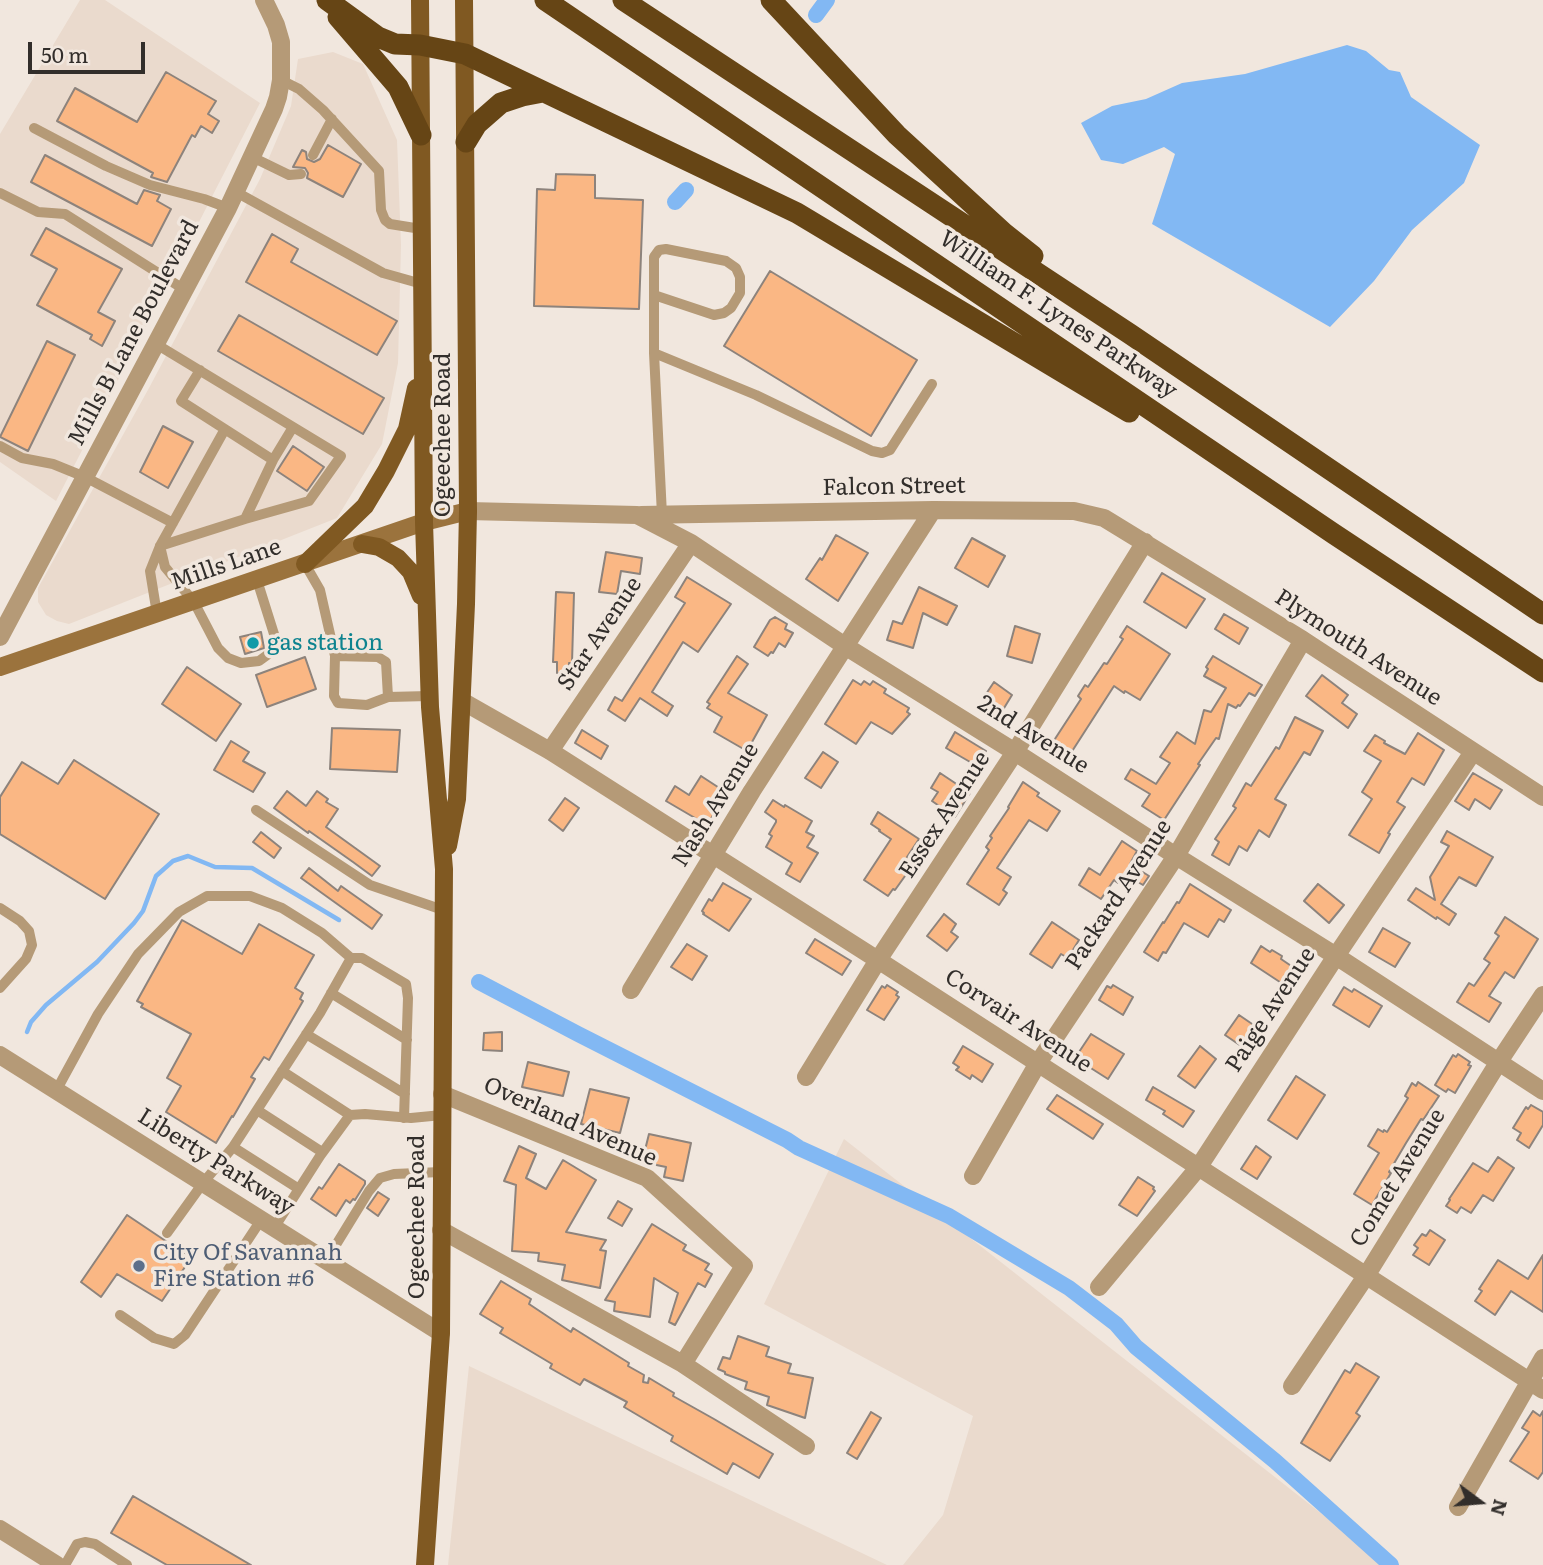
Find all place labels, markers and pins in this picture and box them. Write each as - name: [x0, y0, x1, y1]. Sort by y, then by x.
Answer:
- place label: gas station: [267, 629, 383, 657]
- marker: gas station: [245, 635, 261, 651]
- place label: City Of Savannah Fire Station #6: [153, 1239, 342, 1293]
- marker: City Of Savannah Fire Station #6: [131, 1258, 147, 1274]

